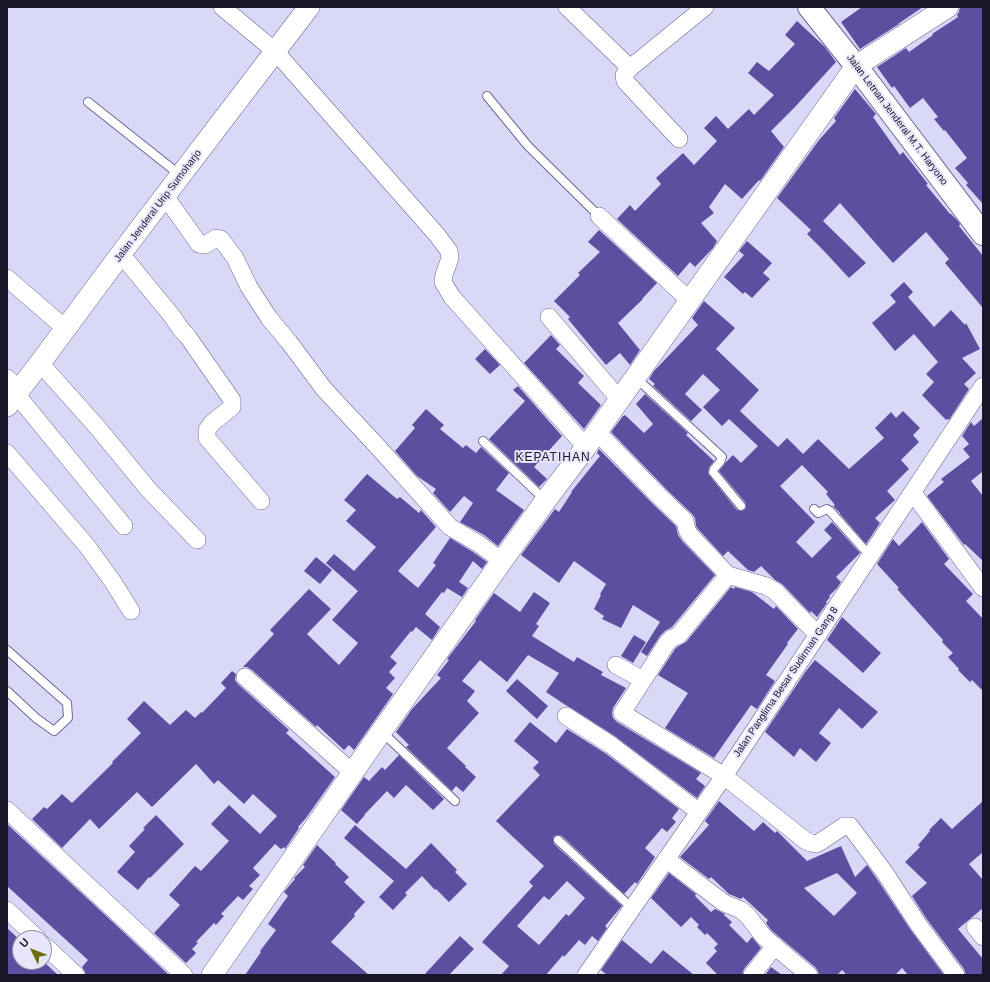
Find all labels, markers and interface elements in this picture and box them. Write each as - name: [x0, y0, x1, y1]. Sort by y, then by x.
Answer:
- street label: Jalan Letnan Jenderal M.T. Haryono: [844, 52, 950, 188]
- street label: Jalan Jenderal Urip Sumoharjo: [112, 148, 204, 264]
- district label: KEPATIHAN: [515, 451, 591, 465]
- street label: Jalan Panglima Besar Sudirman Gang 8: [731, 605, 841, 759]
- north arrow: [12, 930, 52, 970]
- text: U: [17, 936, 31, 950]

